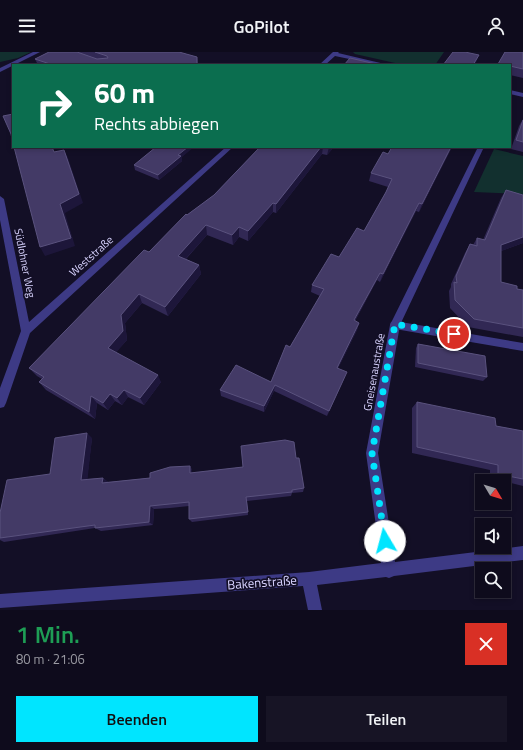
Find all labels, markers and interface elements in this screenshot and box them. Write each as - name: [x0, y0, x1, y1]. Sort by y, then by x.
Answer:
- text: GoPilot: [234, 13, 289, 40]
- icon: menu: [16, 15, 38, 37]
- icon: person: [485, 15, 507, 37]
- text: 60 m: [94, 71, 155, 114]
- icon: right: [28, 80, 80, 132]
- text: Rechts abbiegen: [94, 110, 219, 137]
- street label: Südlohner Weg: [10, 227, 40, 299]
- street label: Weststraße: [66, 232, 117, 280]
- pin: [437, 317, 471, 351]
- icon: arrive: [443, 323, 465, 345]
- street label: Gneisenaustraße: [359, 331, 389, 412]
- north arrow: [475, 474, 511, 510]
- map controls: [475, 474, 511, 598]
- button: sound: [475, 518, 511, 554]
- position arrow: [364, 520, 406, 562]
- button: search: [475, 562, 511, 598]
- street label: Bakenstraße: [226, 570, 298, 594]
- text: 1 Min.: [16, 616, 80, 652]
- button: close: [465, 623, 507, 665]
- text: 80 m · 21:06: [16, 649, 85, 669]
- button: Beenden: [16, 696, 258, 742]
- button: Teilen: [266, 696, 507, 742]

